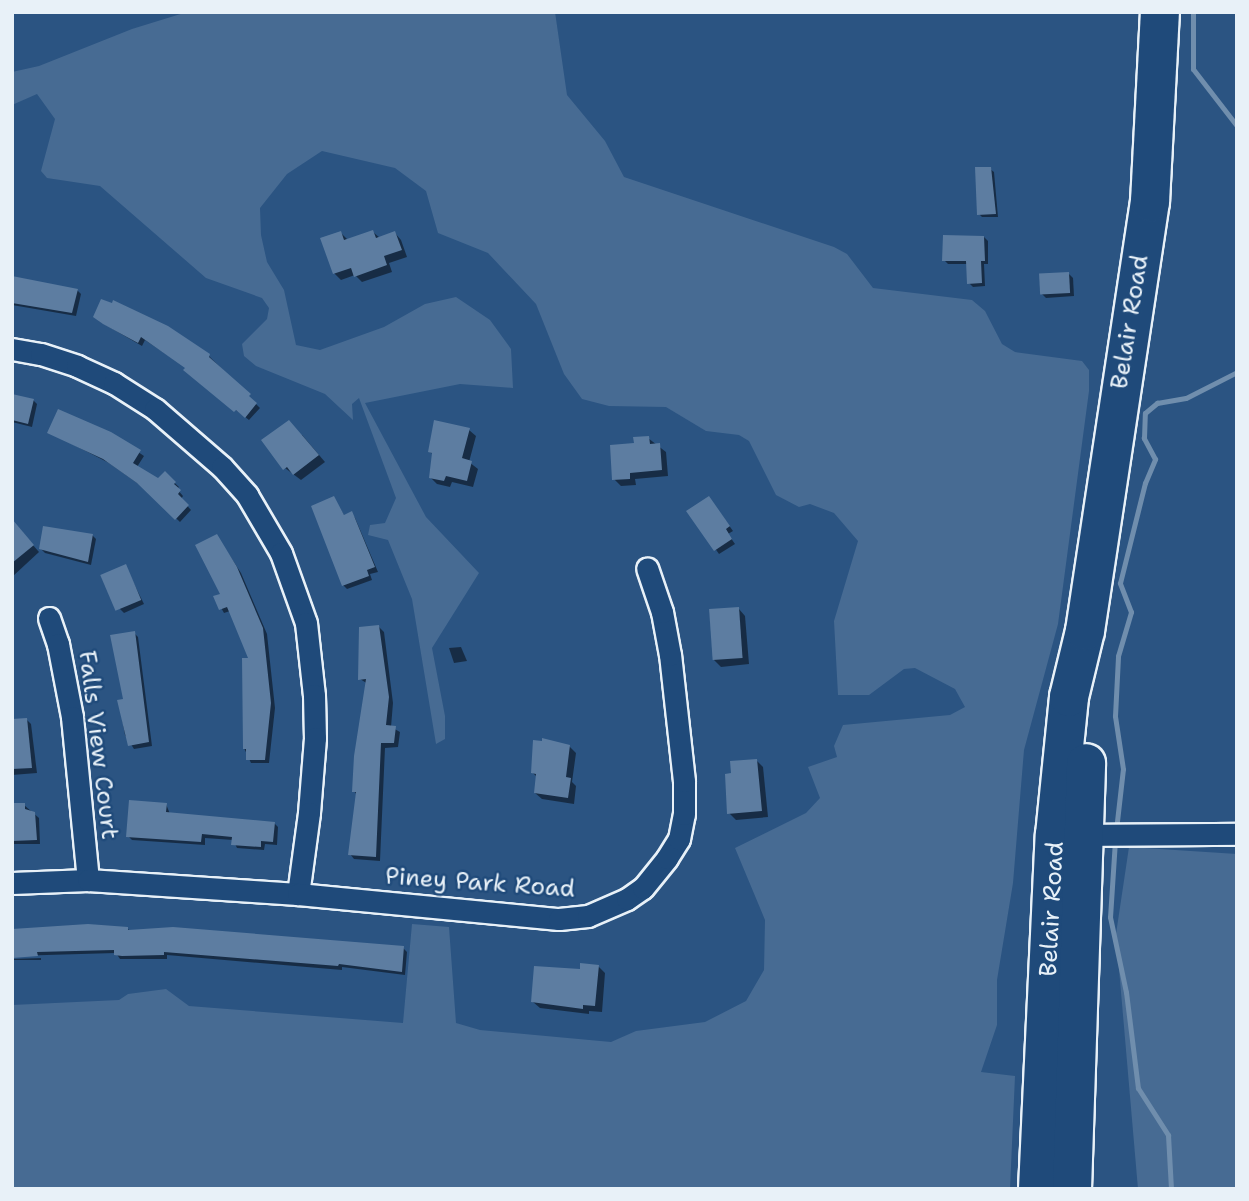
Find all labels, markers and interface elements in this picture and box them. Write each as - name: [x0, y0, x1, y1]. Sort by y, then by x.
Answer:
- street label: Belair Road: [1105, 253, 1155, 391]
- street label: Falls View Court: [72, 649, 124, 841]
- street label: Belair Road: [1034, 841, 1070, 977]
- street label: Piney Park Road: [384, 862, 576, 904]

